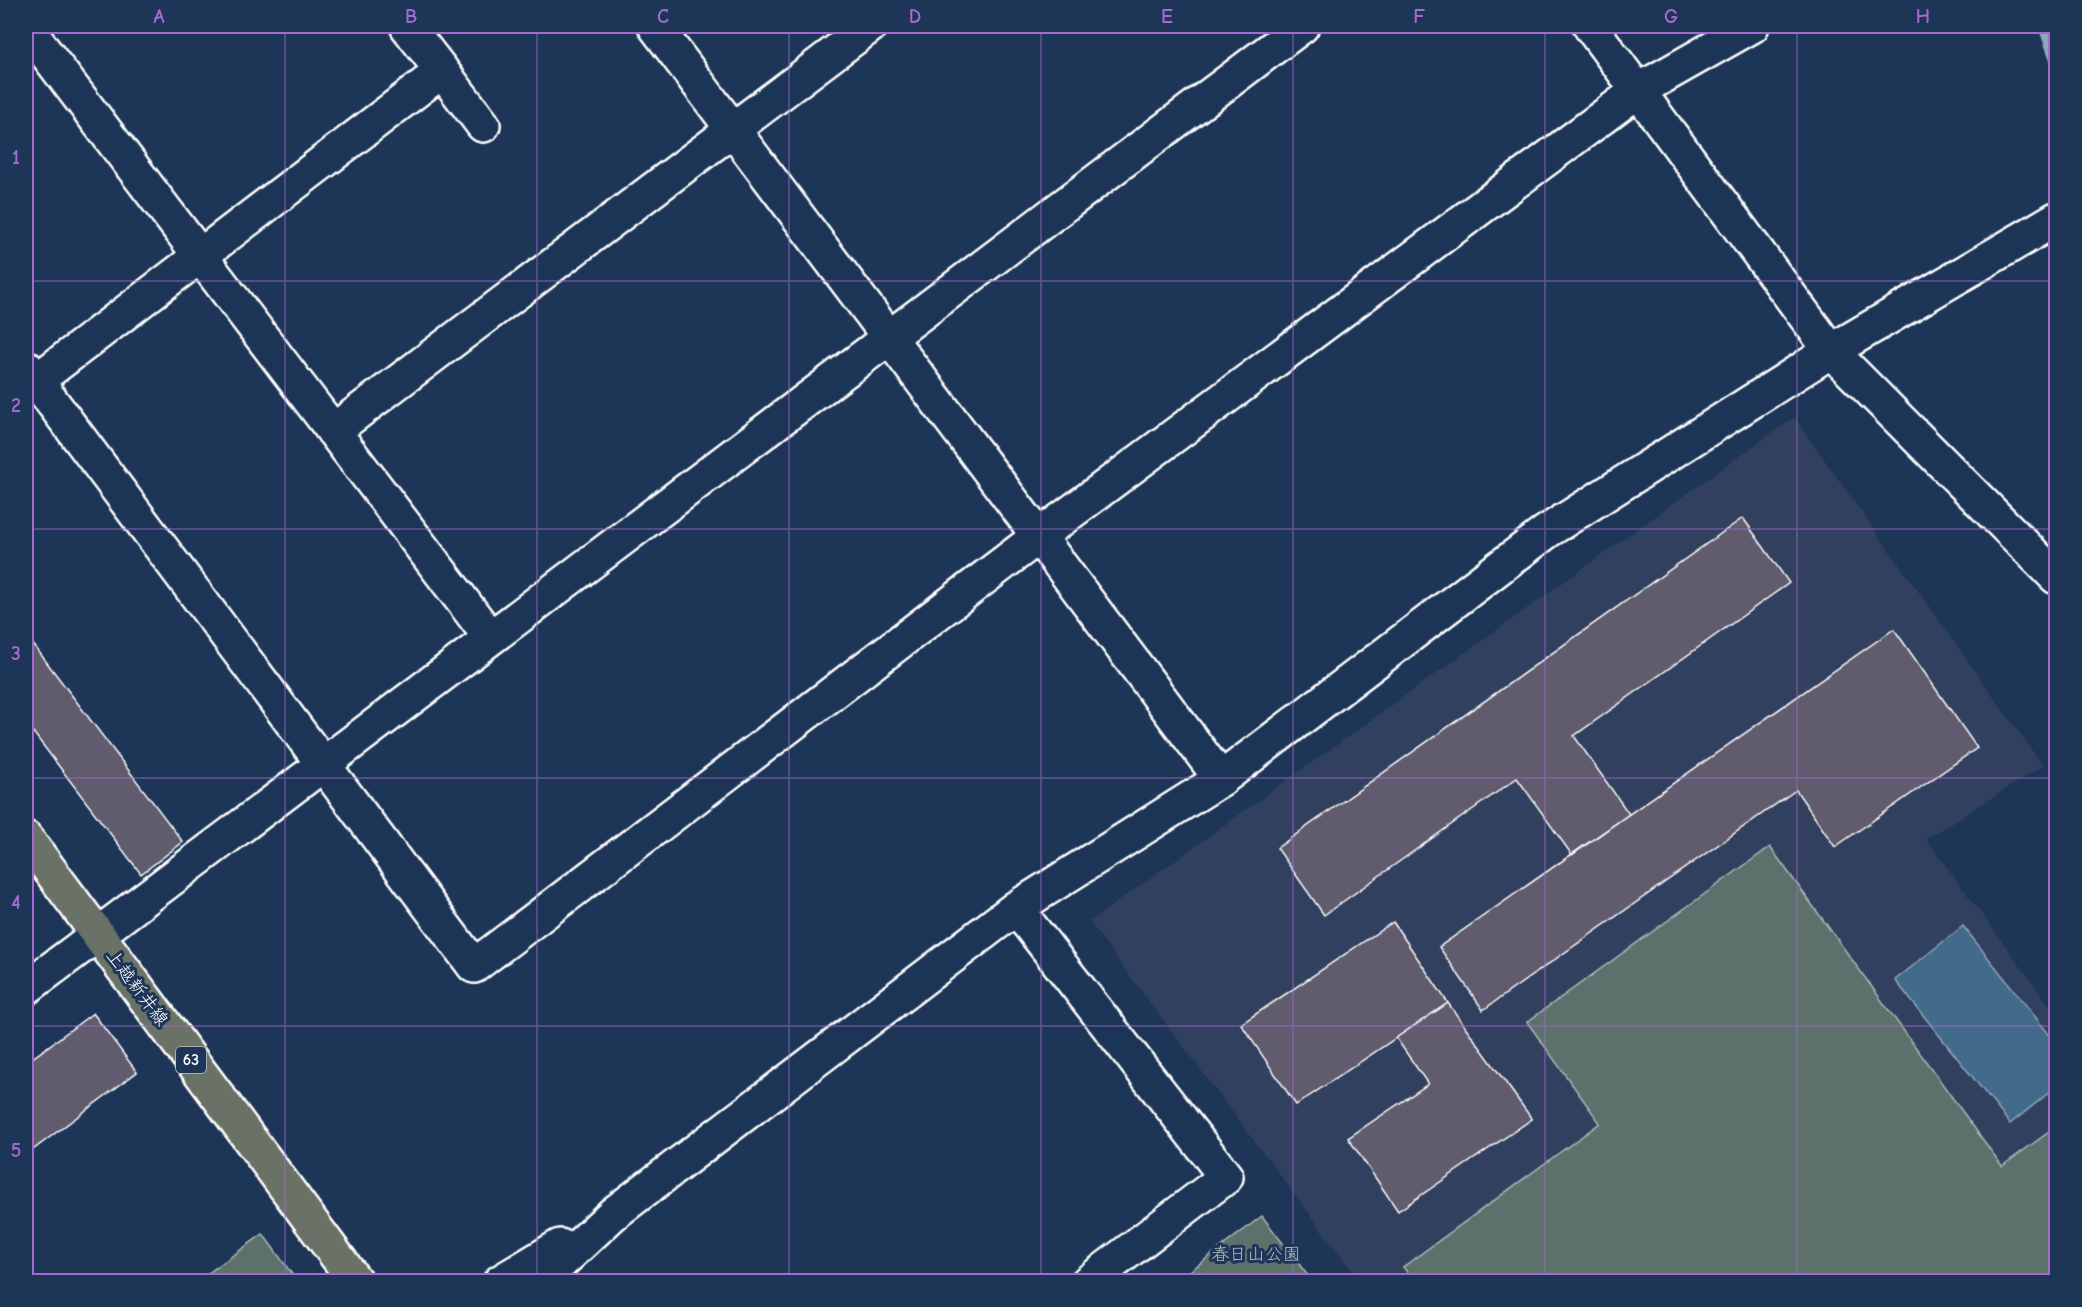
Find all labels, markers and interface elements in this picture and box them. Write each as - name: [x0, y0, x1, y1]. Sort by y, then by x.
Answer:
- text: A: [153, 5, 165, 28]
- text: B: [405, 5, 417, 28]
- text: C: [657, 5, 669, 28]
- text: D: [909, 5, 921, 28]
- text: E: [1161, 5, 1173, 28]
- text: F: [1413, 5, 1425, 28]
- text: G: [1664, 5, 1678, 28]
- text: H: [1916, 5, 1930, 28]
- text: 1: [12, 146, 20, 169]
- text: 2: [11, 394, 21, 417]
- text: 3: [11, 642, 21, 665]
- text: 4: [11, 891, 21, 914]
- street label: 上越新井線: [102, 946, 172, 1030]
- road number: 63: [176, 1047, 206, 1073]
- text: 5: [11, 1139, 21, 1162]
- park label: 春日山公園: [1211, 1244, 1301, 1265]

